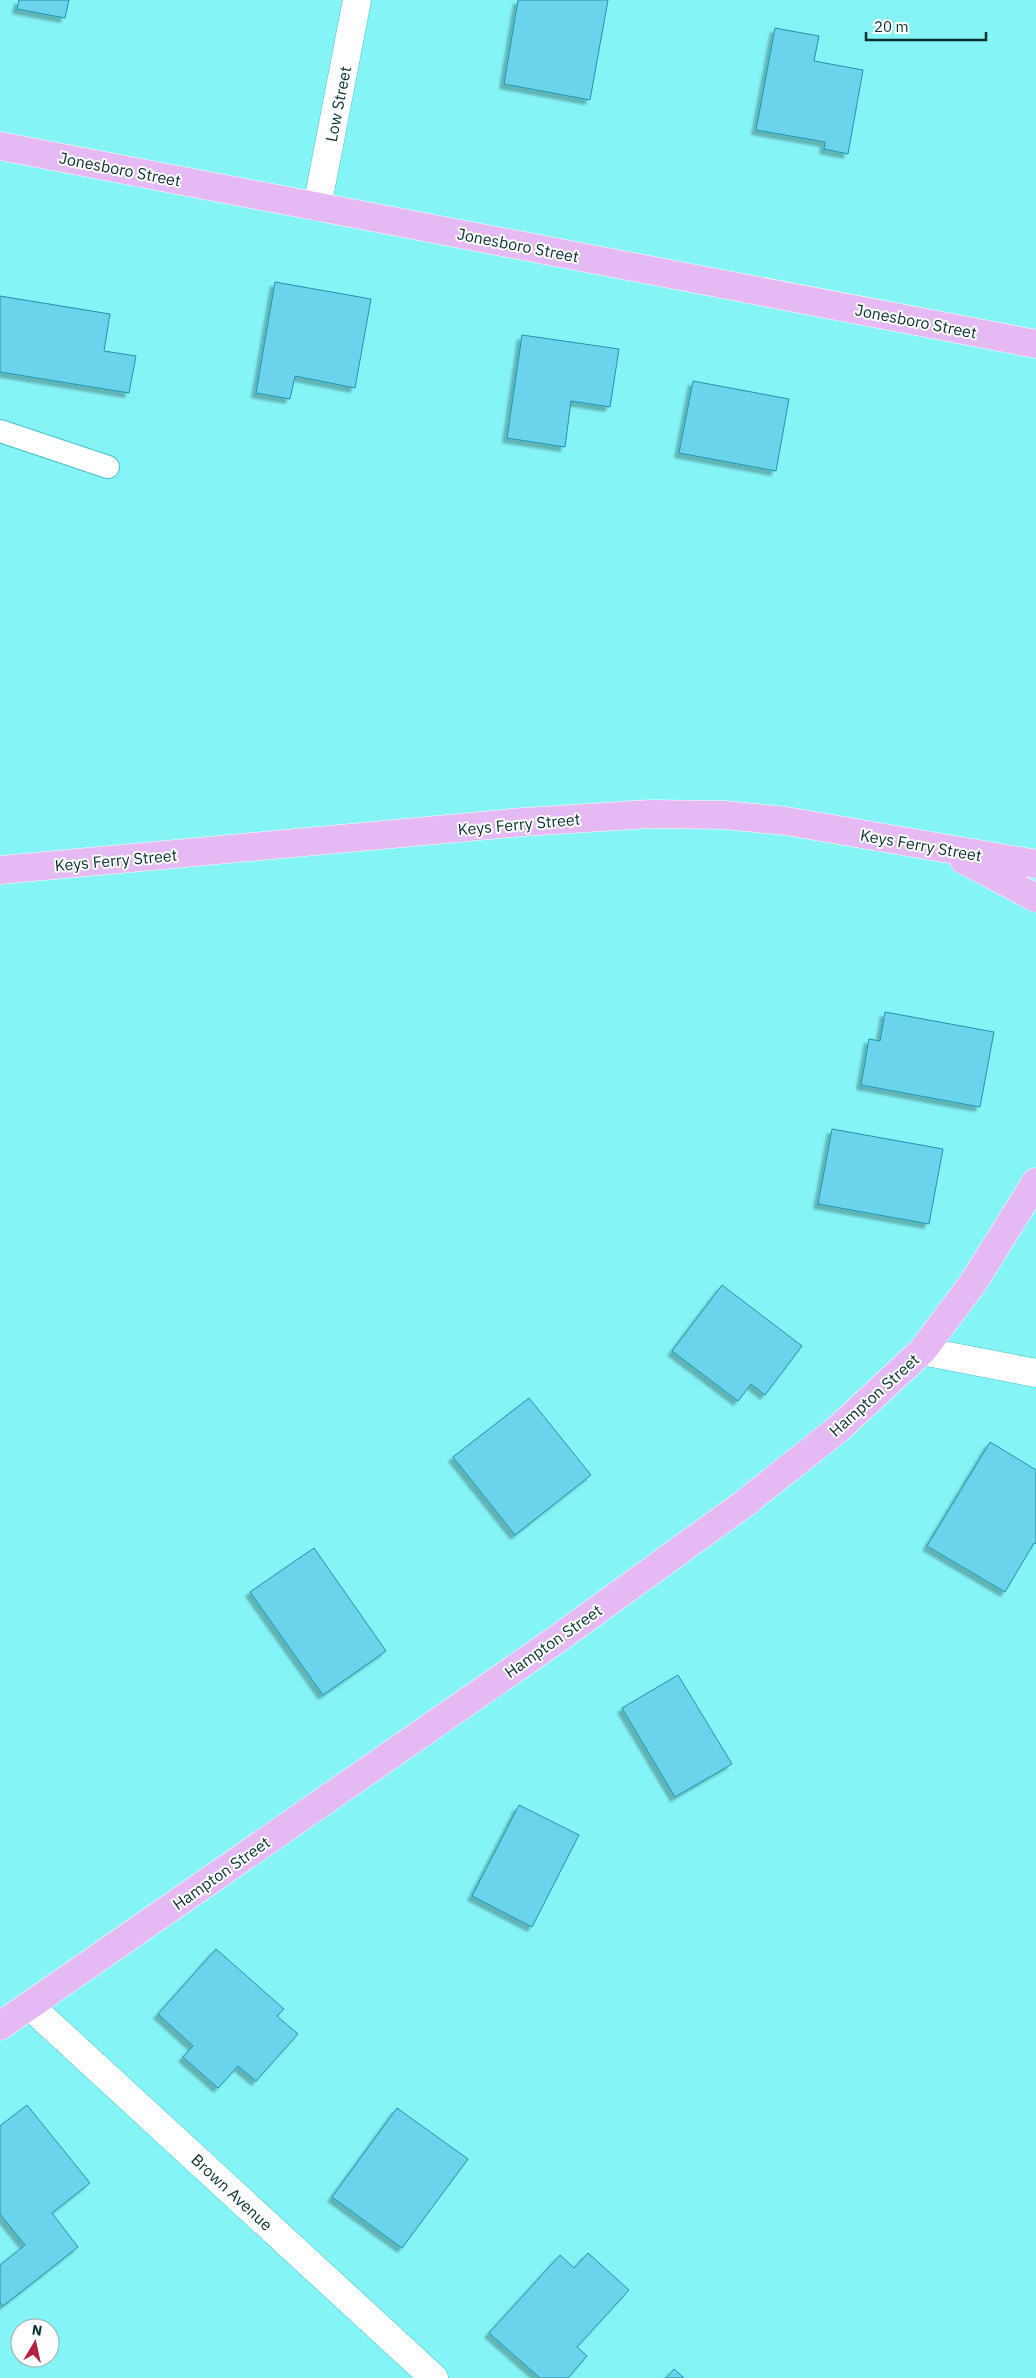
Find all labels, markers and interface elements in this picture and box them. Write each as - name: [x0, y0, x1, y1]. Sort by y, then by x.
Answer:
- scale bar: [866, 10, 986, 42]
- text: 20 m: [874, 17, 909, 36]
- street label: Low Street: [321, 64, 355, 144]
- street label: Jonesboro Street: [57, 147, 183, 191]
- street label: Jonesboro Street: [455, 223, 581, 267]
- street label: Jonesboro Street: [853, 299, 979, 343]
- street label: Keys Ferry Street: [457, 809, 581, 839]
- street label: Keys Ferry Street: [859, 824, 983, 866]
- street label: Keys Ferry Street: [54, 845, 178, 875]
- street label: Hampton Street: [825, 1349, 923, 1441]
- street label: Hampton Street: [500, 1600, 606, 1682]
- street label: Hampton Street: [168, 1832, 274, 1914]
- street label: Brown Avenue: [187, 2149, 277, 2235]
- north arrow: [10, 2318, 60, 2368]
- text: N: [31, 2320, 43, 2340]

